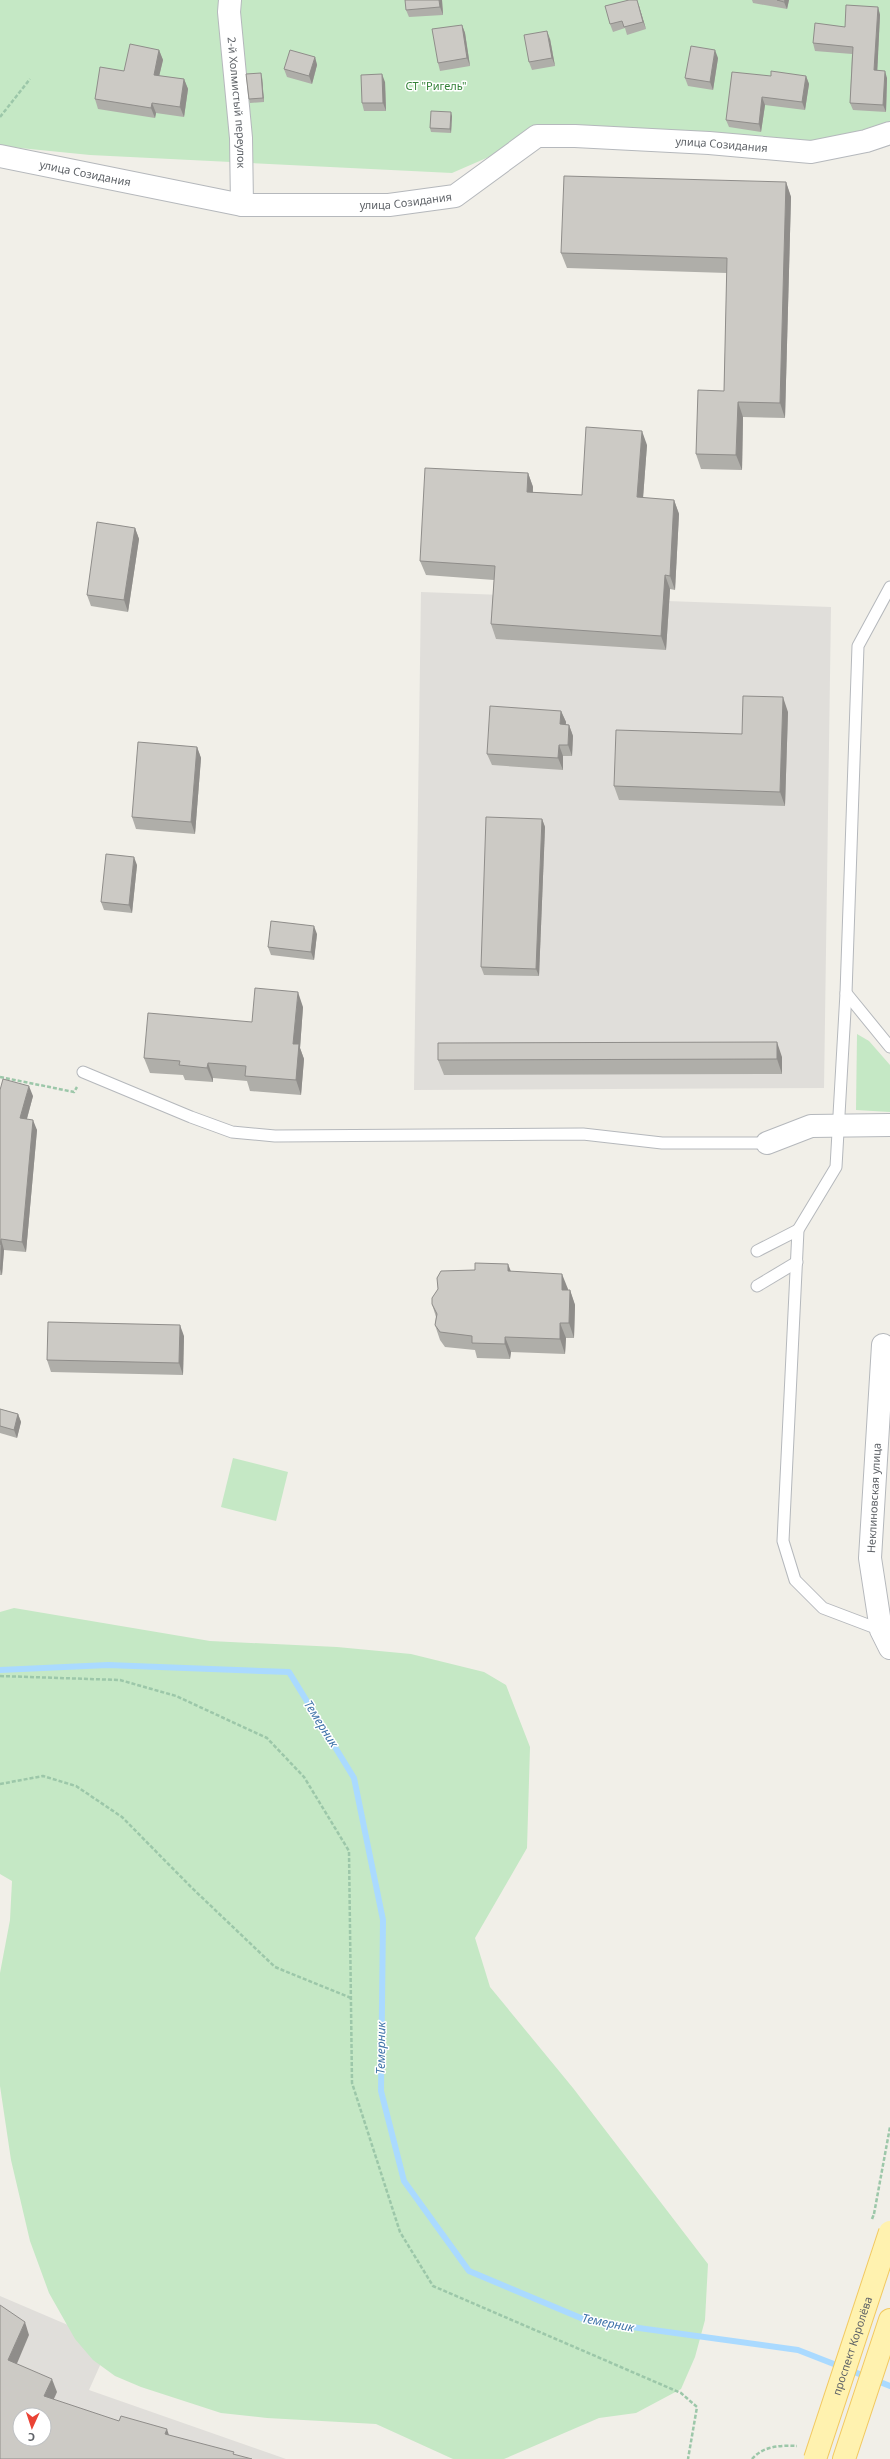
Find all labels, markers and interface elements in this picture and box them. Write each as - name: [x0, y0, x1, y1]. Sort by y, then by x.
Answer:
- street label: 2-й Холмистый переулок: [224, 36, 249, 169]
- park label: СТ "Ригель": [406, 78, 466, 93]
- street label: улица Созидания: [675, 133, 769, 155]
- street label: улица Созидания: [38, 156, 132, 189]
- street label: улица Созидания: [360, 189, 453, 212]
- street label: Неклиновская улица: [863, 1442, 884, 1553]
- water label: Темерник: [300, 1697, 343, 1751]
- water label: Темерник: [372, 2021, 389, 2075]
- street label: проспект Королёва: [829, 2294, 875, 2397]
- water label: Темерник: [581, 2309, 637, 2336]
- north arrow: [12, 2407, 52, 2447]
- text: С: [28, 2430, 35, 2445]

